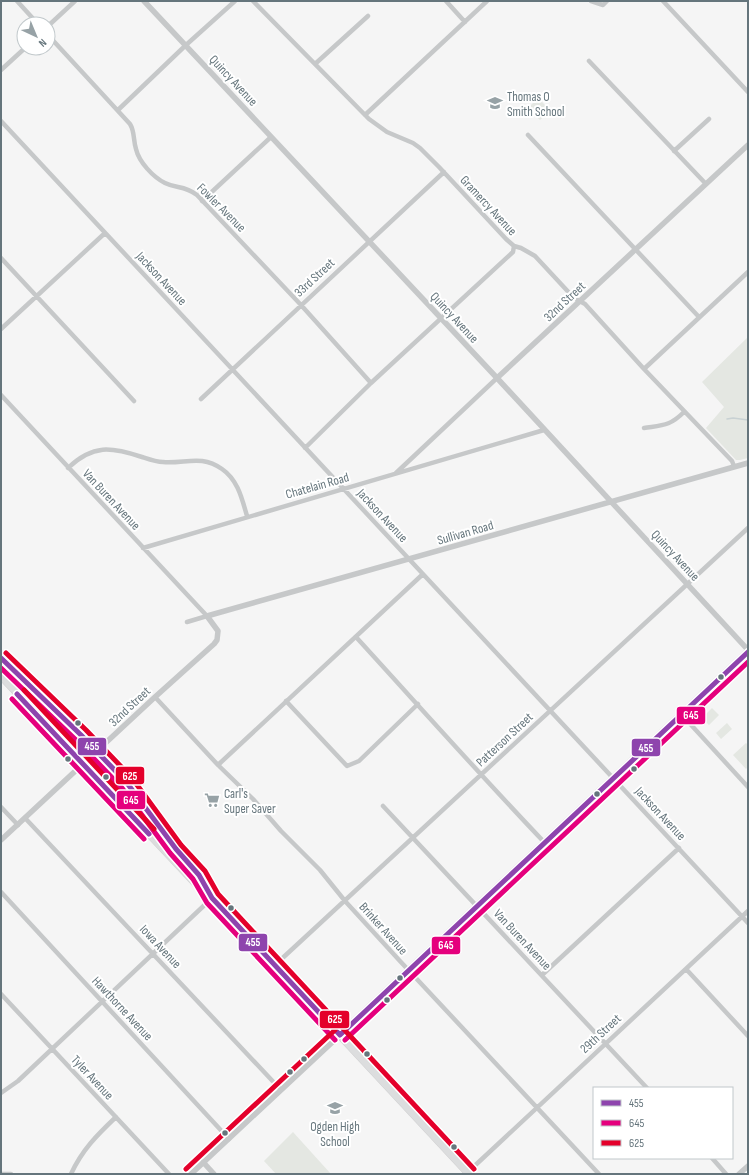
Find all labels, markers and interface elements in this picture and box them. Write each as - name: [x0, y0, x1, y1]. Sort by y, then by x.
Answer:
- north arrow: [16, 16, 56, 56]
- text: N: [36, 36, 49, 50]
- street label: Quincy Avenue: [206, 52, 261, 109]
- place label: Thomas O Smith School: [507, 89, 564, 120]
- school or university icon: Thomas O Smith School: [486, 94, 504, 112]
- street label: Gramercy Avenue: [456, 172, 520, 239]
- street label: Fowler Avenue: [194, 180, 249, 235]
- street label: Jackson Avenue: [132, 248, 190, 309]
- street label: 33rd Street: [291, 255, 338, 300]
- street label: 32nd Street: [540, 278, 589, 325]
- street label: Quincy Avenue: [427, 289, 482, 346]
- street label: Van Buren Avenue: [79, 466, 144, 533]
- street label: Chatelain Road: [284, 469, 351, 503]
- street label: Jackson Avenue: [353, 485, 411, 546]
- street label: Sullivan Road: [435, 517, 495, 549]
- street label: Quincy Avenue: [648, 527, 703, 584]
- unlabelled marker: [716, 672, 726, 682]
- street label: 32nd Street: [105, 683, 154, 730]
- line badge: 645: [676, 706, 706, 725]
- street label: Patterson Street: [473, 709, 536, 770]
- text: 645: [683, 709, 699, 722]
- unlabelled marker: [73, 718, 83, 728]
- line badge: 455: [77, 737, 107, 756]
- line badge: 455: [631, 738, 661, 757]
- text: 455: [85, 740, 100, 753]
- text: 455: [639, 742, 654, 755]
- unlabelled marker: [63, 754, 73, 764]
- unlabelled marker: [629, 764, 639, 774]
- line badge: 625: [115, 766, 145, 785]
- text: 625: [123, 770, 138, 783]
- unlabelled marker: [101, 772, 111, 782]
- street label: Jackson Avenue: [631, 783, 689, 844]
- place label: Carl's Super Saver: [224, 786, 276, 817]
- unlabelled marker: [592, 789, 602, 799]
- line badge: 645: [116, 790, 146, 810]
- supermarket icon: Carl's Super Saver: [203, 791, 221, 809]
- text: 645: [123, 794, 139, 807]
- street label: Brinker Avenue: [356, 899, 411, 958]
- unlabelled marker: [226, 903, 236, 913]
- street label: Van Buren Avenue: [490, 906, 555, 973]
- street label: Iowa Avenue: [136, 921, 185, 972]
- line badge: 455: [238, 933, 268, 952]
- text: 455: [246, 936, 261, 949]
- line badge: 645: [431, 936, 461, 955]
- text: 645: [438, 939, 454, 952]
- street label: Hawthorne Avenue: [88, 973, 156, 1044]
- unlabelled marker: [395, 973, 405, 983]
- unlabelled marker: [382, 995, 392, 1005]
- line badge: 625: [319, 1010, 350, 1029]
- street label: 29th Street: [577, 1011, 625, 1057]
- text: 625: [328, 1013, 343, 1026]
- unlabelled marker: [362, 1049, 372, 1059]
- street label: Tyler Avenue: [68, 1052, 117, 1103]
- unlabelled marker: [299, 1054, 309, 1064]
- unlabelled marker: [285, 1067, 295, 1077]
- legend: [593, 1087, 733, 1159]
- text: 455: [629, 1096, 644, 1111]
- school or university icon: Ogden High School: [326, 1099, 344, 1117]
- text: 645: [629, 1116, 645, 1131]
- place label: Ogden High School: [310, 1119, 360, 1150]
- unlabelled marker: [220, 1128, 230, 1138]
- text: 625: [629, 1136, 644, 1151]
- unlabelled marker: [449, 1142, 459, 1152]

